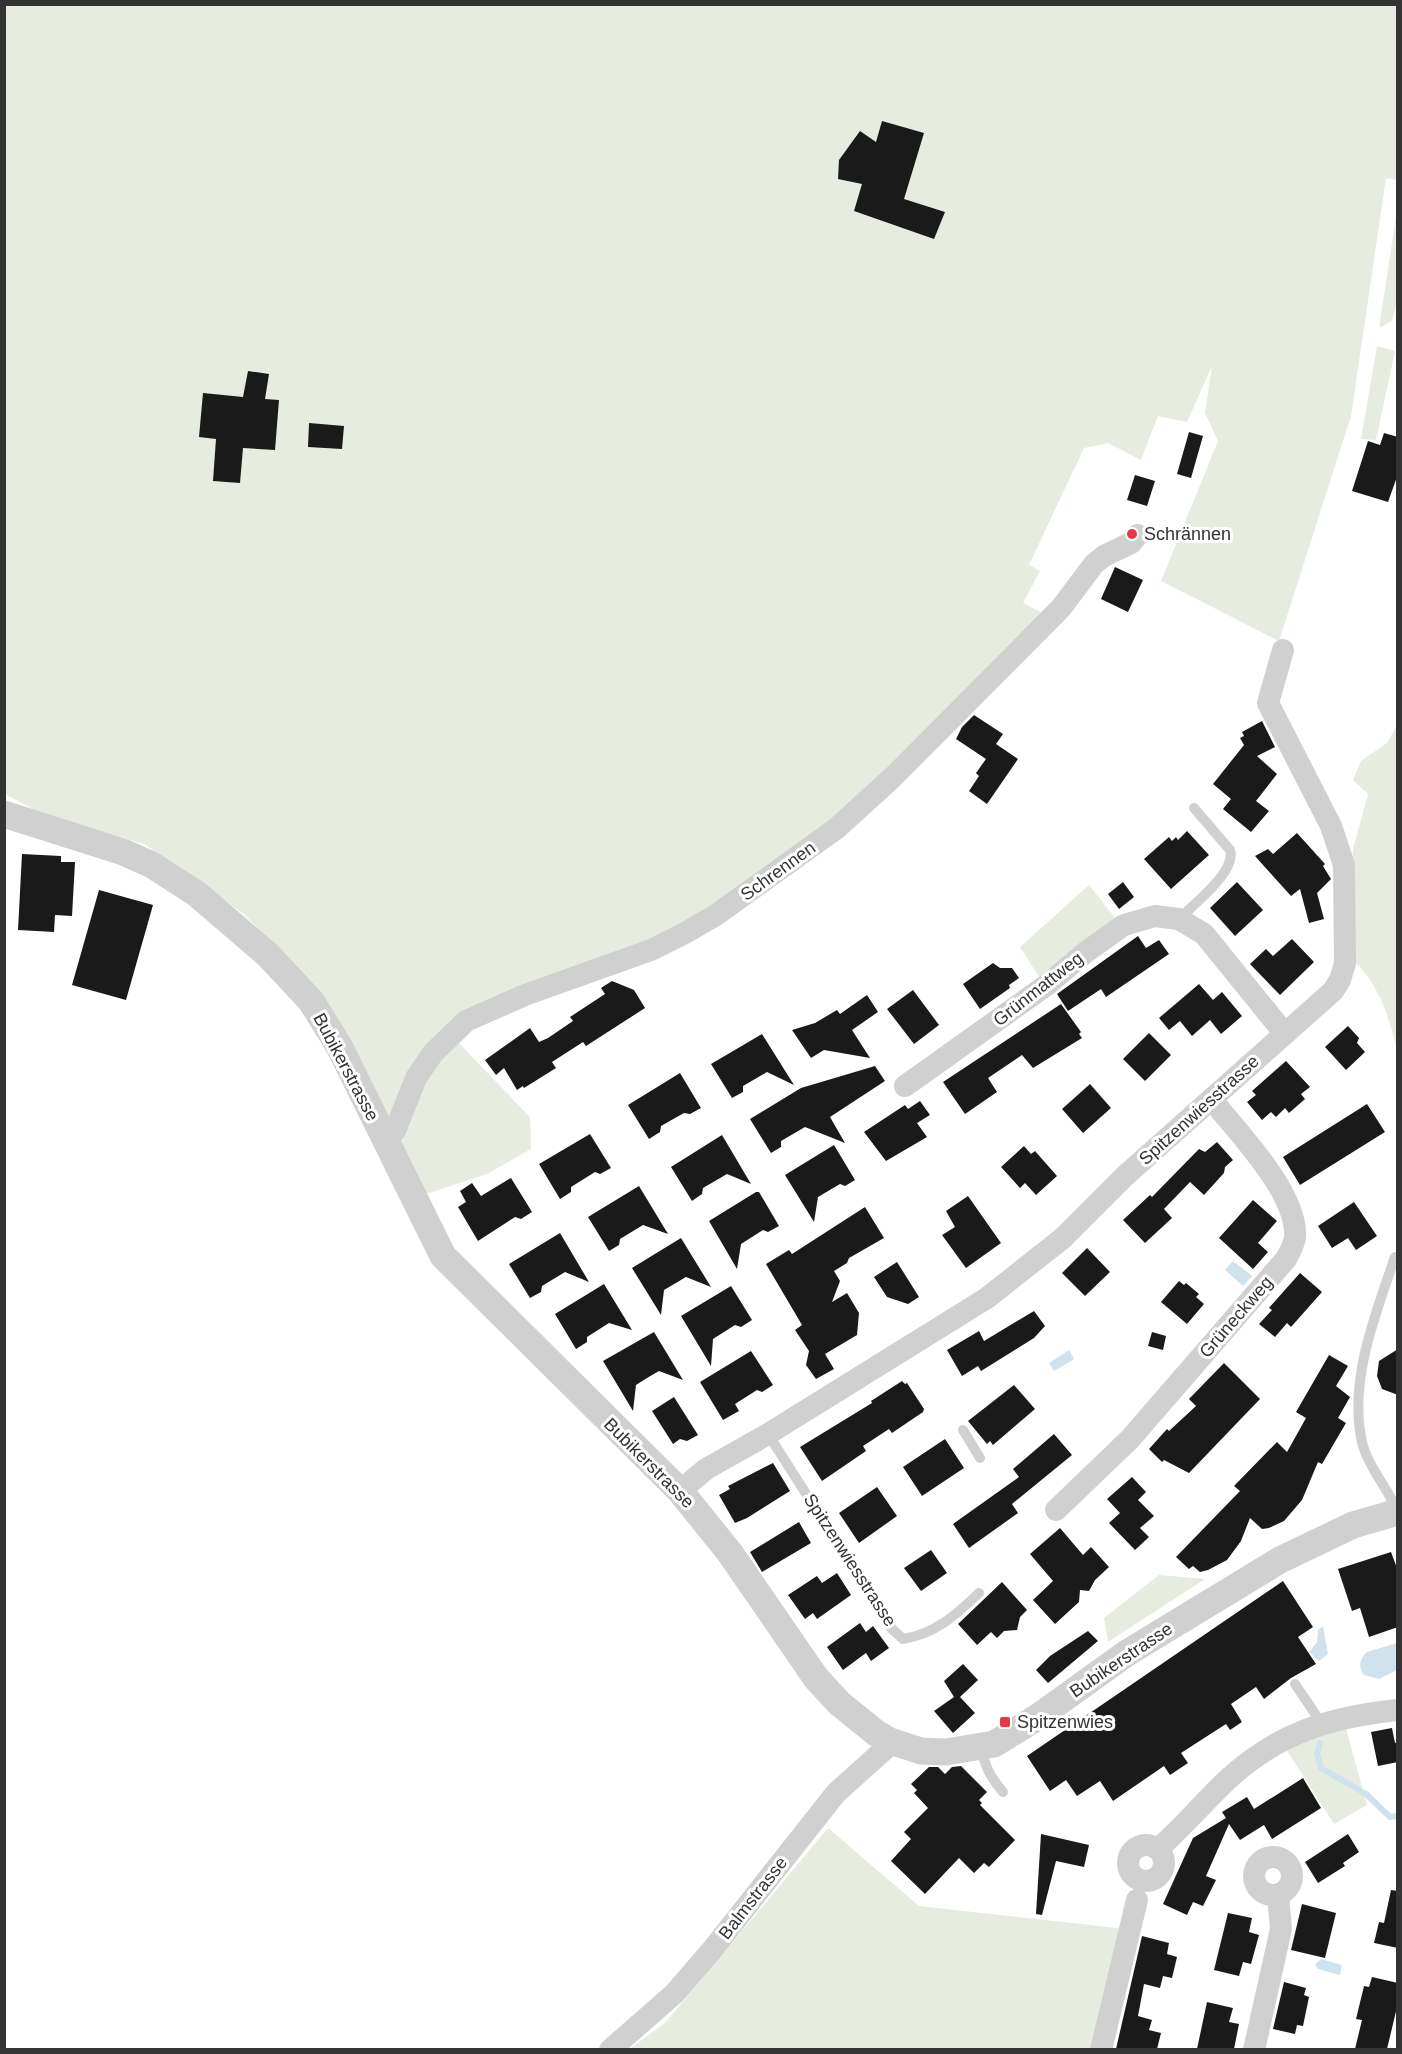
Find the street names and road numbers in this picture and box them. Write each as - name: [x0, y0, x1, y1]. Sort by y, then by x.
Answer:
- street label: Schrennen: [737, 837, 819, 905]
- street label: Grünmattweg: [989, 948, 1087, 1030]
- street label: Bubikerstrasse: [309, 1010, 383, 1124]
- street label: Spitzenwiesstrasse: [1135, 1051, 1263, 1169]
- street label: Grüneckweg: [1195, 1272, 1277, 1362]
- street label: Bubikerstrasse: [600, 1414, 698, 1512]
- street label: Spitzenwiesstrasse: [800, 1490, 900, 1630]
- street label: Bubikerstrasse: [1066, 1618, 1176, 1702]
- street label: Balmstrasse: [715, 1853, 791, 1943]

